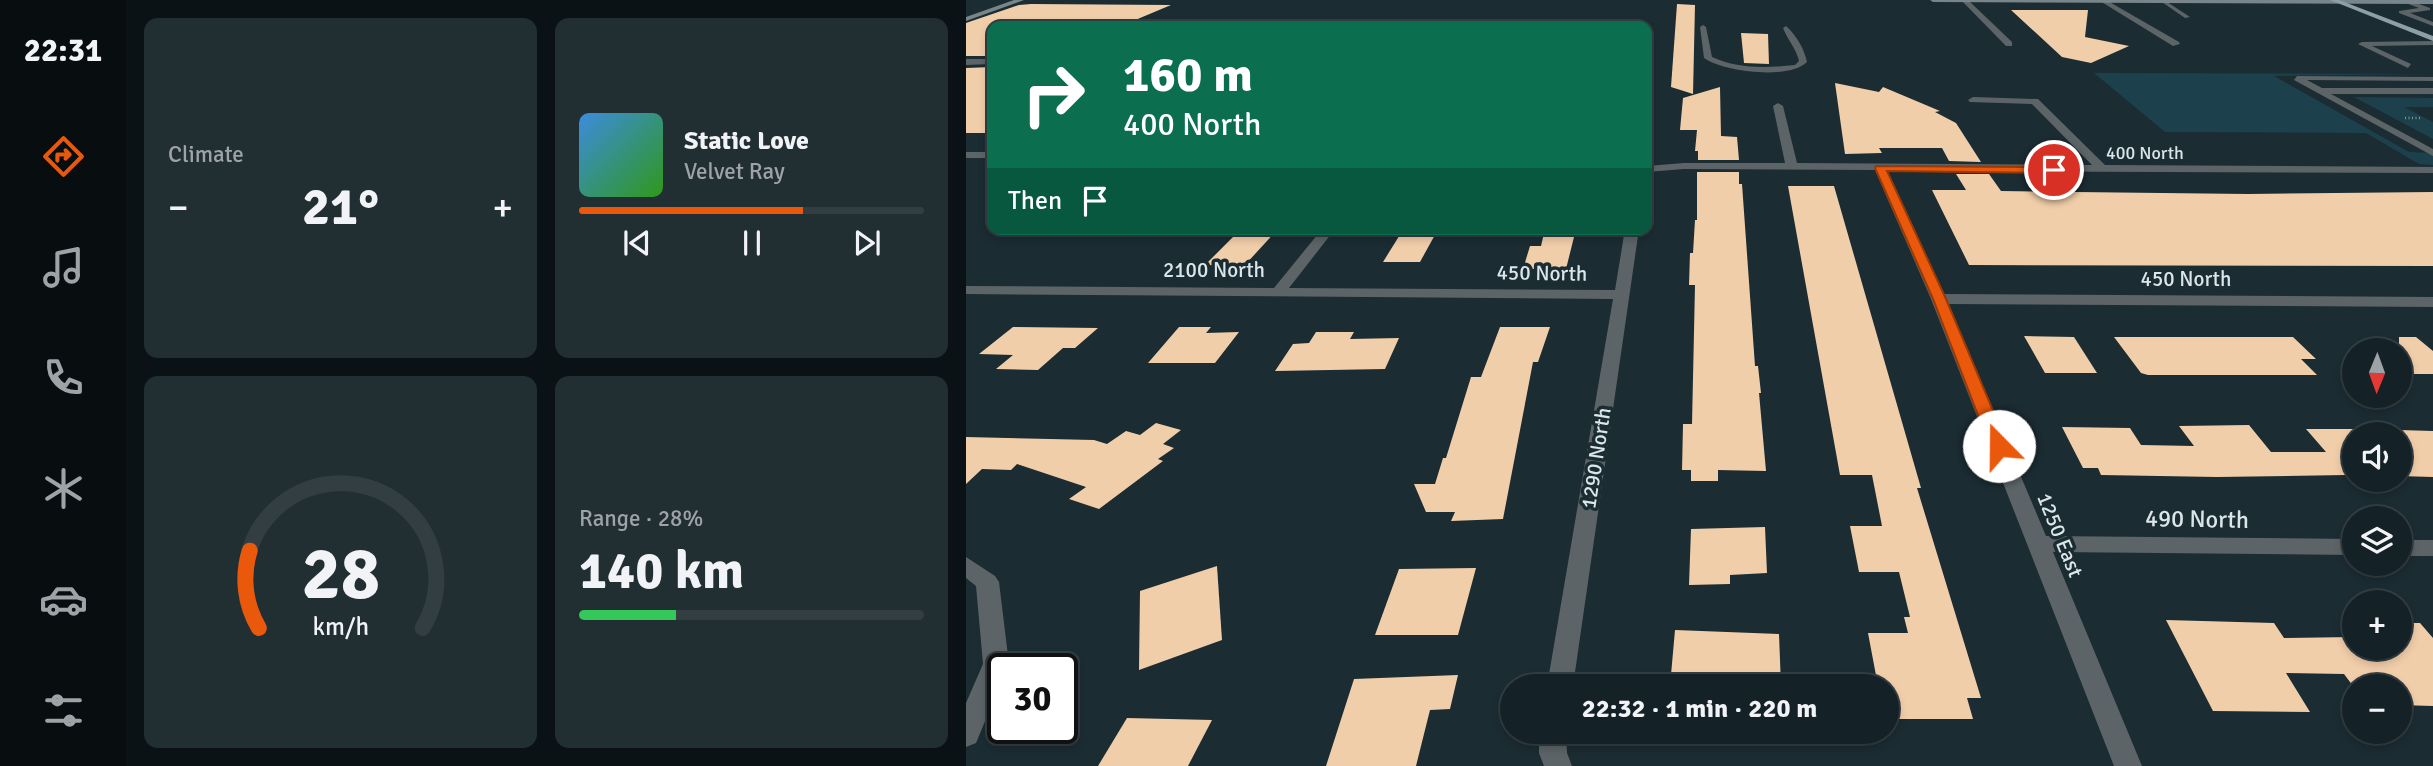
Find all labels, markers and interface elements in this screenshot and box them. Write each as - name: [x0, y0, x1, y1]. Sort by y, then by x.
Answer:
- text: 22:31: [24, 31, 102, 70]
- text: 160 m: [1123, 45, 1253, 105]
- icon: right: [1008, 49, 1099, 140]
- text: 400 North: [1123, 105, 1261, 144]
- text: Static Love: [684, 125, 809, 157]
- icon: directions: [39, 132, 88, 181]
- text: Climate: [168, 140, 244, 169]
- pin: [2024, 140, 2084, 200]
- street label: 400 North: [2106, 142, 2184, 164]
- icon: arrive: [2035, 151, 2073, 189]
- text: Velvet Ray: [684, 157, 785, 186]
- text: 21°: [302, 175, 379, 239]
- icon: arrive: [1076, 182, 1114, 220]
- text: −: [168, 184, 189, 231]
- text: +: [492, 184, 513, 231]
- text: Then: [1008, 185, 1062, 217]
- icon: previous: [618, 224, 656, 262]
- icon: pause: [733, 224, 771, 262]
- icon: next: [848, 224, 886, 262]
- icon: music: [39, 243, 88, 292]
- street label: 2100 North: [1163, 257, 1265, 283]
- street label: 450 North: [1496, 259, 1588, 287]
- street label: 450 North: [2141, 266, 2231, 292]
- north arrow: [2342, 338, 2412, 408]
- map controls: [2342, 338, 2412, 744]
- icon: phone: [39, 353, 88, 402]
- street label: 1290 North: [1575, 406, 1617, 510]
- position arrow: [1962, 409, 2036, 483]
- button: sound: [2342, 422, 2412, 492]
- icon: climate: [39, 464, 88, 513]
- street label: 1250 East: [2031, 489, 2089, 581]
- street label: 490 North: [2145, 503, 2249, 535]
- text: Range · 28%: [579, 504, 703, 533]
- button: layers: [2342, 506, 2412, 576]
- text: 28: [301, 530, 380, 619]
- text: 140 km: [579, 539, 744, 603]
- icon: car: [39, 575, 88, 624]
- button: +: [2342, 590, 2412, 660]
- text: km/h: [312, 611, 369, 642]
- speed limit sign: 30: [987, 653, 1078, 744]
- button: −: [2342, 674, 2412, 744]
- icon: filters: [39, 686, 88, 735]
- text: 22:32 · 1 min · 220 m: [1582, 693, 1817, 725]

